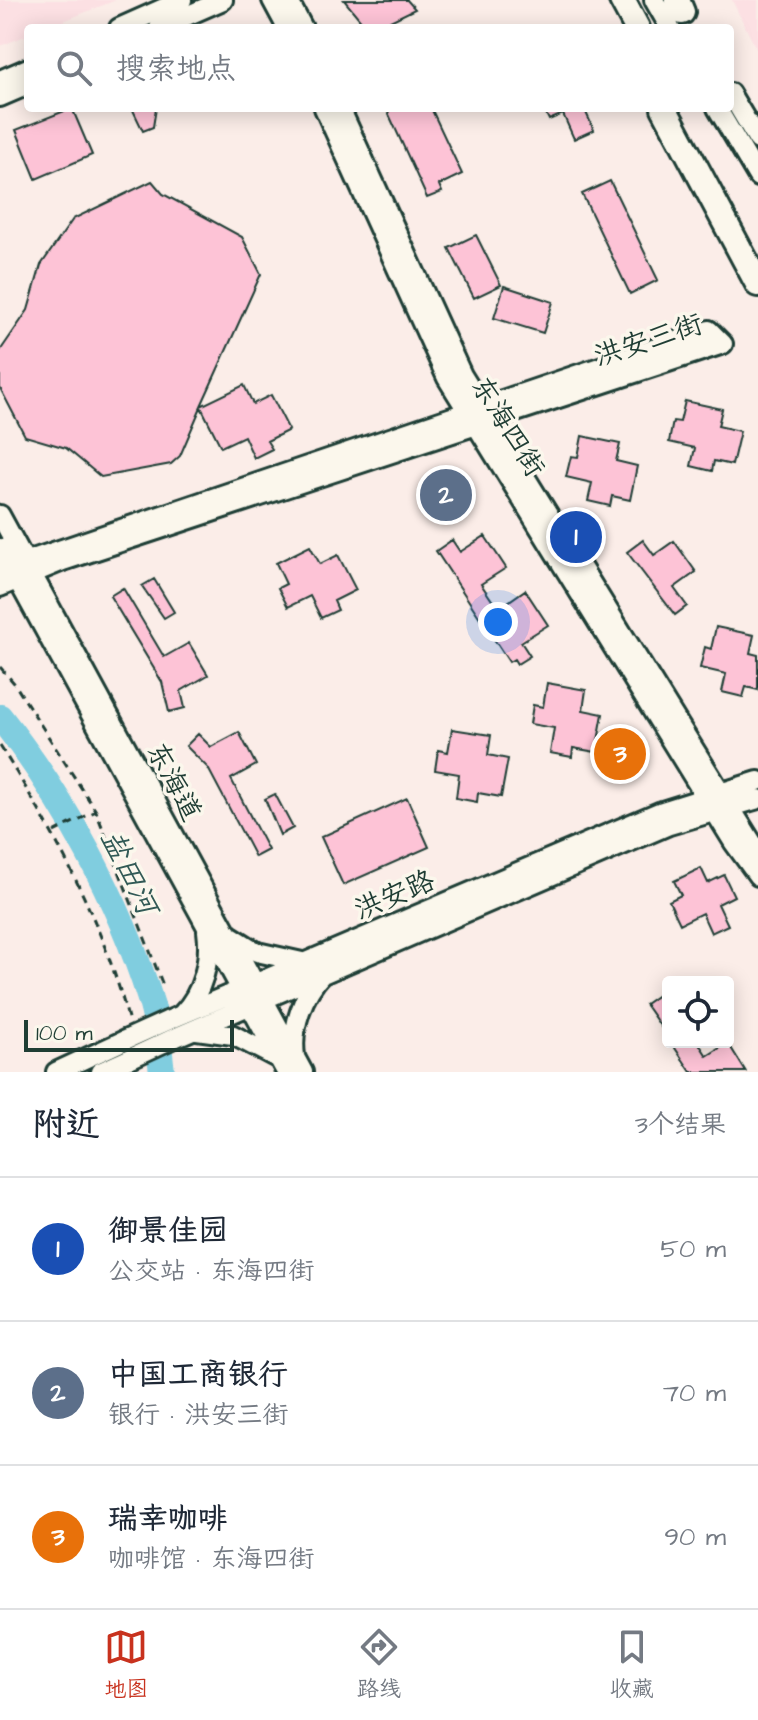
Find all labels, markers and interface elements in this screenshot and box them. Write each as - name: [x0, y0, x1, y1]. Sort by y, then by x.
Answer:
- search box: [24, 24, 734, 112]
- icon: search: [52, 46, 96, 90]
- text: 搜索地点: [116, 48, 236, 90]
- street label: 洪安三街: [589, 305, 708, 376]
- street label: 东海四街: [462, 369, 554, 485]
- pin: 2: [420, 465, 472, 525]
- pin: 1: [550, 507, 602, 567]
- your location: [478, 602, 518, 642]
- pin: 3: [594, 724, 646, 784]
- street label: 东海道: [137, 735, 211, 828]
- water label: 盐田河: [90, 823, 170, 927]
- street label: 洪安路: [348, 861, 441, 930]
- map controls: [662, 976, 734, 1048]
- button: locate: [662, 976, 734, 1048]
- scale bar: [24, 1016, 234, 1052]
- text: 100 m: [36, 1018, 93, 1049]
- text: 附近: [32, 1101, 100, 1149]
- text: 3个结果: [635, 1107, 726, 1143]
- text: 御景佳园: [108, 1210, 228, 1252]
- text: 1: [56, 1231, 60, 1267]
- text: 50 m: [661, 1231, 726, 1267]
- text: 公交站 · 东海四街: [108, 1253, 314, 1289]
- text: 中国工商银行: [108, 1354, 288, 1396]
- text: 2: [51, 1375, 65, 1411]
- text: 70 m: [663, 1375, 726, 1411]
- text: 银行 · 洪安三街: [108, 1397, 288, 1433]
- text: 瑞幸咖啡: [108, 1498, 228, 1540]
- text: 3: [51, 1519, 65, 1555]
- text: 90 m: [664, 1519, 726, 1555]
- text: 咖啡馆 · 东海四街: [108, 1541, 314, 1577]
- tab: 地图: [104, 1625, 148, 1705]
- tab: 路线: [357, 1625, 401, 1705]
- tab: 收藏: [610, 1625, 654, 1705]

